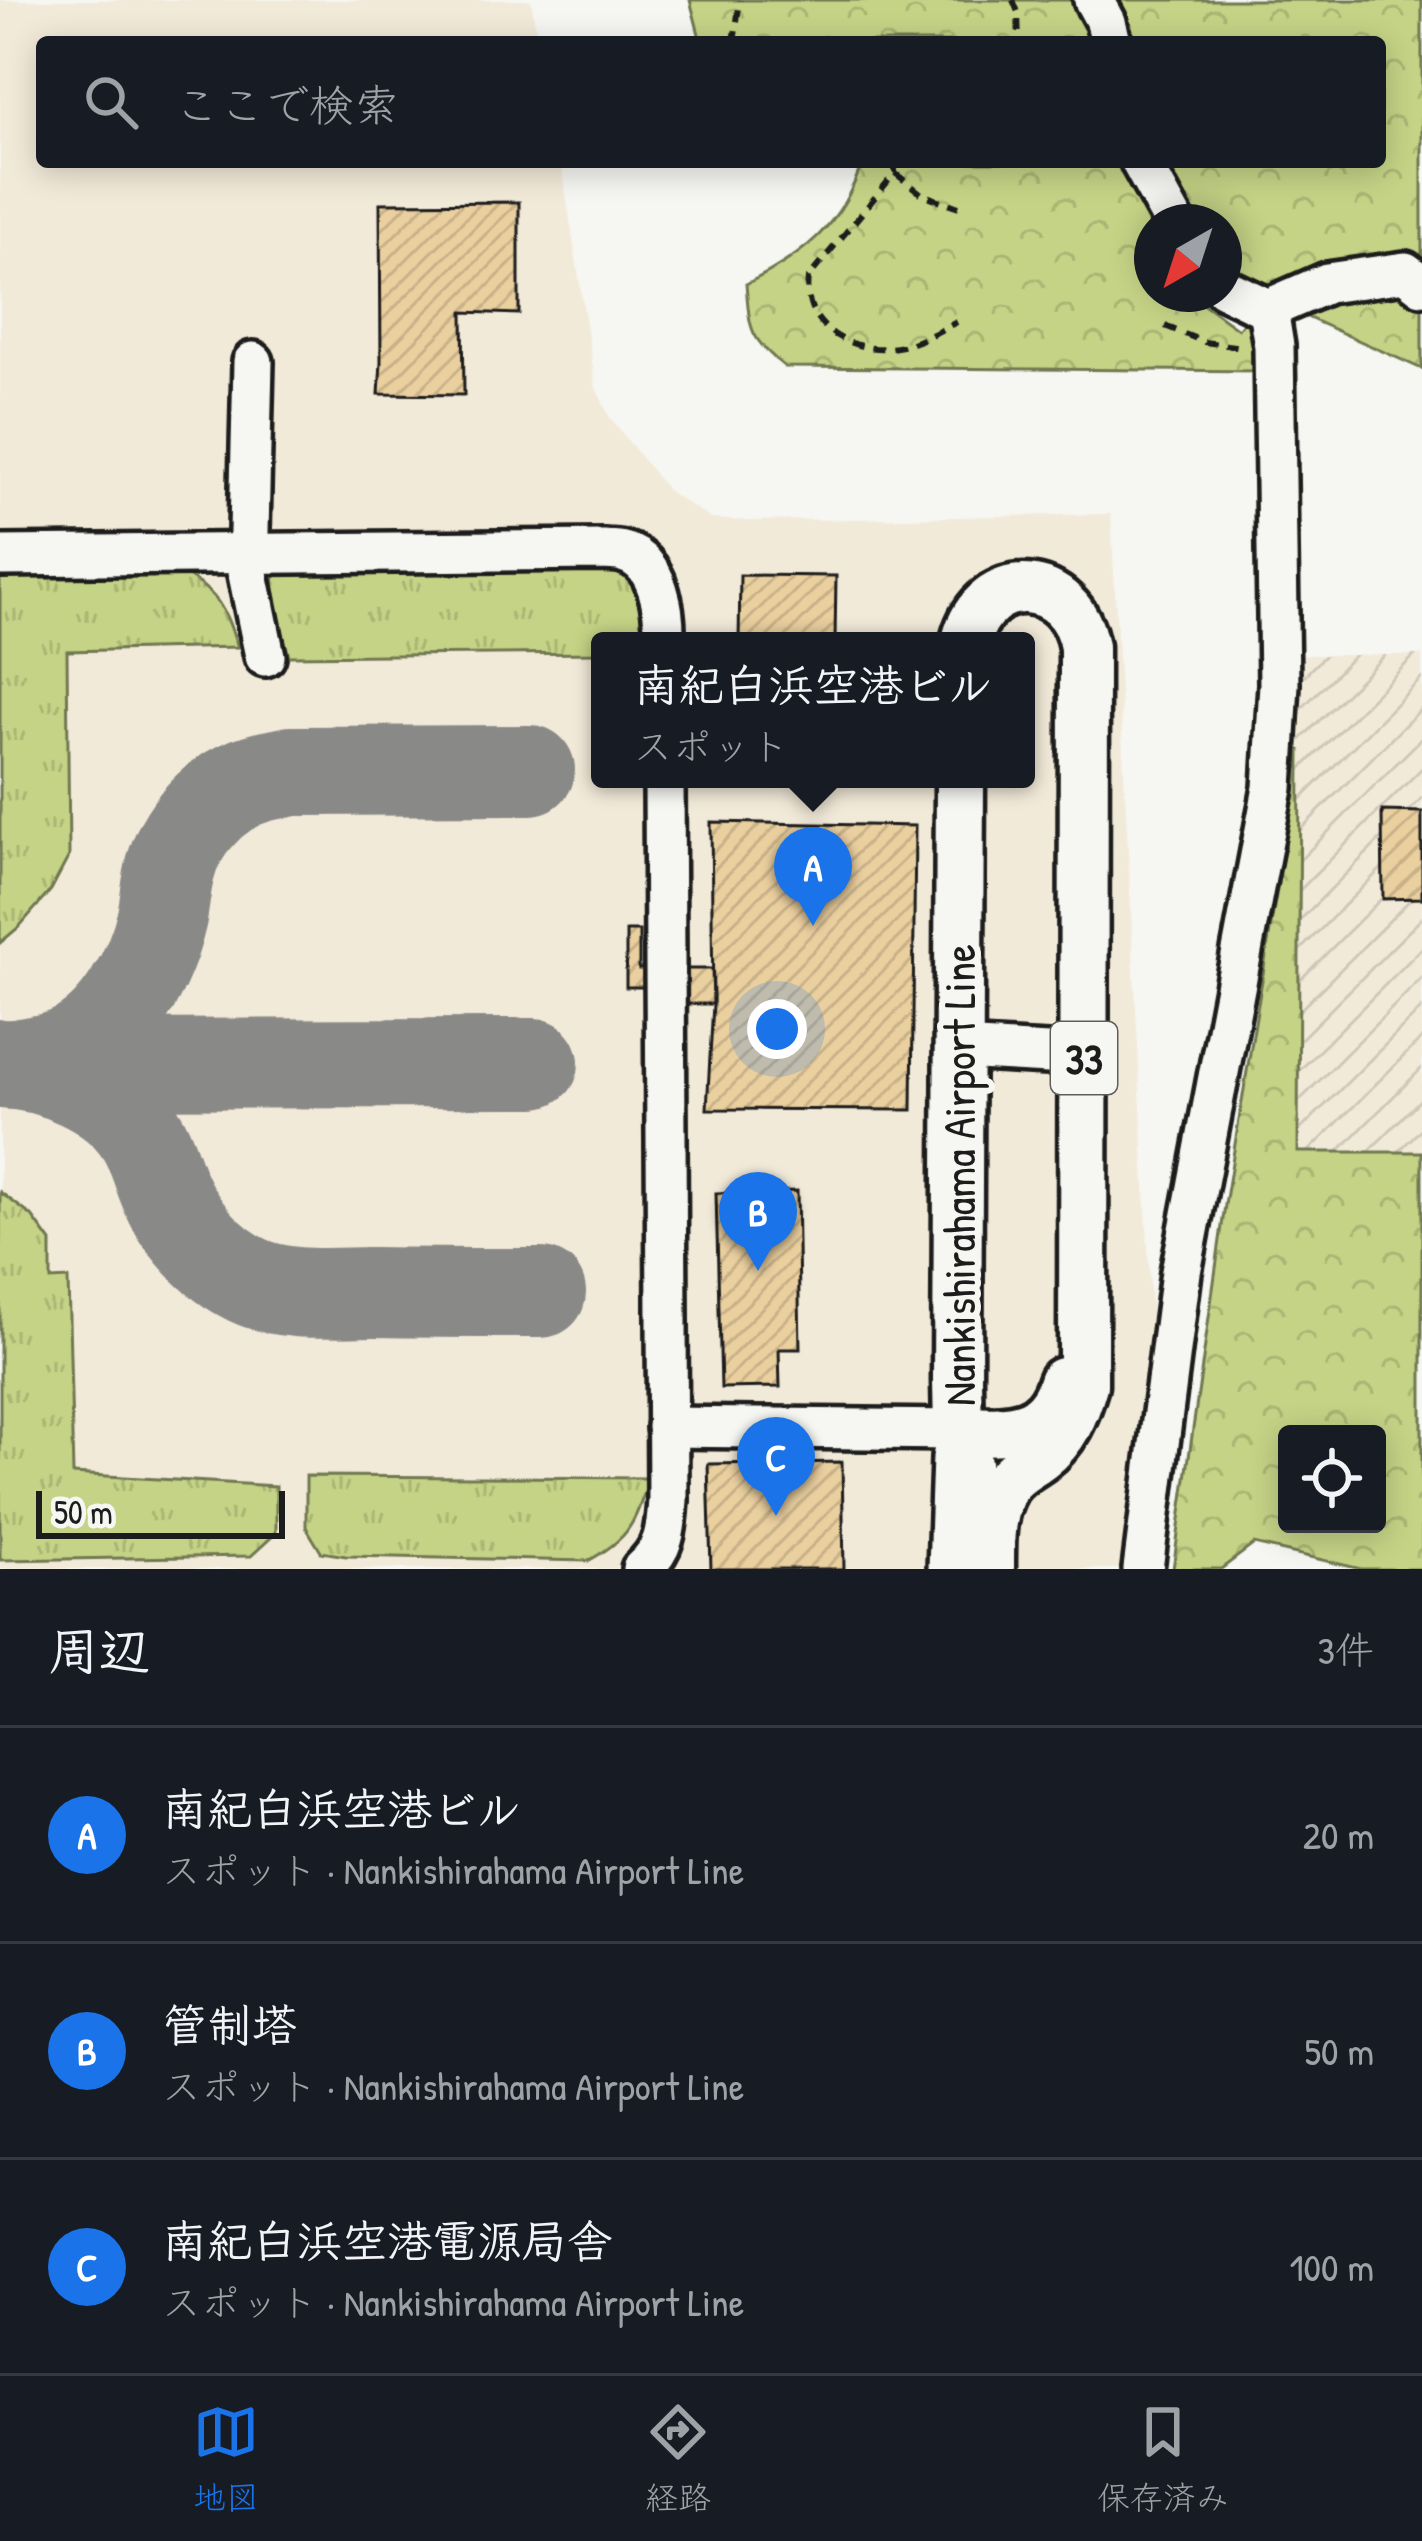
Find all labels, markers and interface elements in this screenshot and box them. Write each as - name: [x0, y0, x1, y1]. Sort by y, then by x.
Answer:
- search box: [36, 36, 1386, 168]
- icon: search: [78, 69, 144, 135]
- text: ここで検索: [174, 74, 399, 135]
- north arrow: [1134, 204, 1242, 312]
- popup: [591, 632, 1035, 788]
- text: 南紀白浜空港ビル: [633, 654, 993, 715]
- text: スポット: [633, 719, 789, 772]
- pin: A: [774, 827, 852, 926]
- street label: Nankishirahama Airport Line: [928, 944, 989, 1406]
- your location: [747, 999, 807, 1059]
- road number: 33: [1051, 1022, 1117, 1094]
- pin: B: [719, 1172, 797, 1271]
- pin: C: [737, 1417, 815, 1516]
- map controls: [1278, 1425, 1386, 1533]
- button: locate: [1278, 1425, 1386, 1533]
- scale bar: [36, 1485, 285, 1538]
- text: 50 m: [54, 1490, 113, 1534]
- text: 周辺: [48, 1616, 150, 1685]
- text: 3件: [1318, 1623, 1374, 1676]
- text: 南紀白浜空港ビル: [162, 1778, 521, 1839]
- text: A: [77, 1808, 97, 1861]
- text: 20 m: [1303, 1808, 1374, 1861]
- text: スポット · Nankishirahama Airport Line: [162, 1843, 744, 1896]
- text: 管制塔: [162, 1994, 297, 2055]
- text: B: [77, 2024, 97, 2077]
- text: 50 m: [1305, 2024, 1374, 2077]
- text: スポット · Nankishirahama Airport Line: [162, 2059, 744, 2112]
- text: 南紀白浜空港電源局舎: [162, 2210, 612, 2271]
- text: C: [76, 2240, 98, 2293]
- text: 100 m: [1289, 2240, 1374, 2293]
- text: スポット · Nankishirahama Airport Line: [162, 2275, 744, 2328]
- tab: 地図: [193, 2399, 259, 2519]
- tab: 経路: [645, 2399, 711, 2519]
- tab: 保存済み: [1097, 2399, 1229, 2519]

